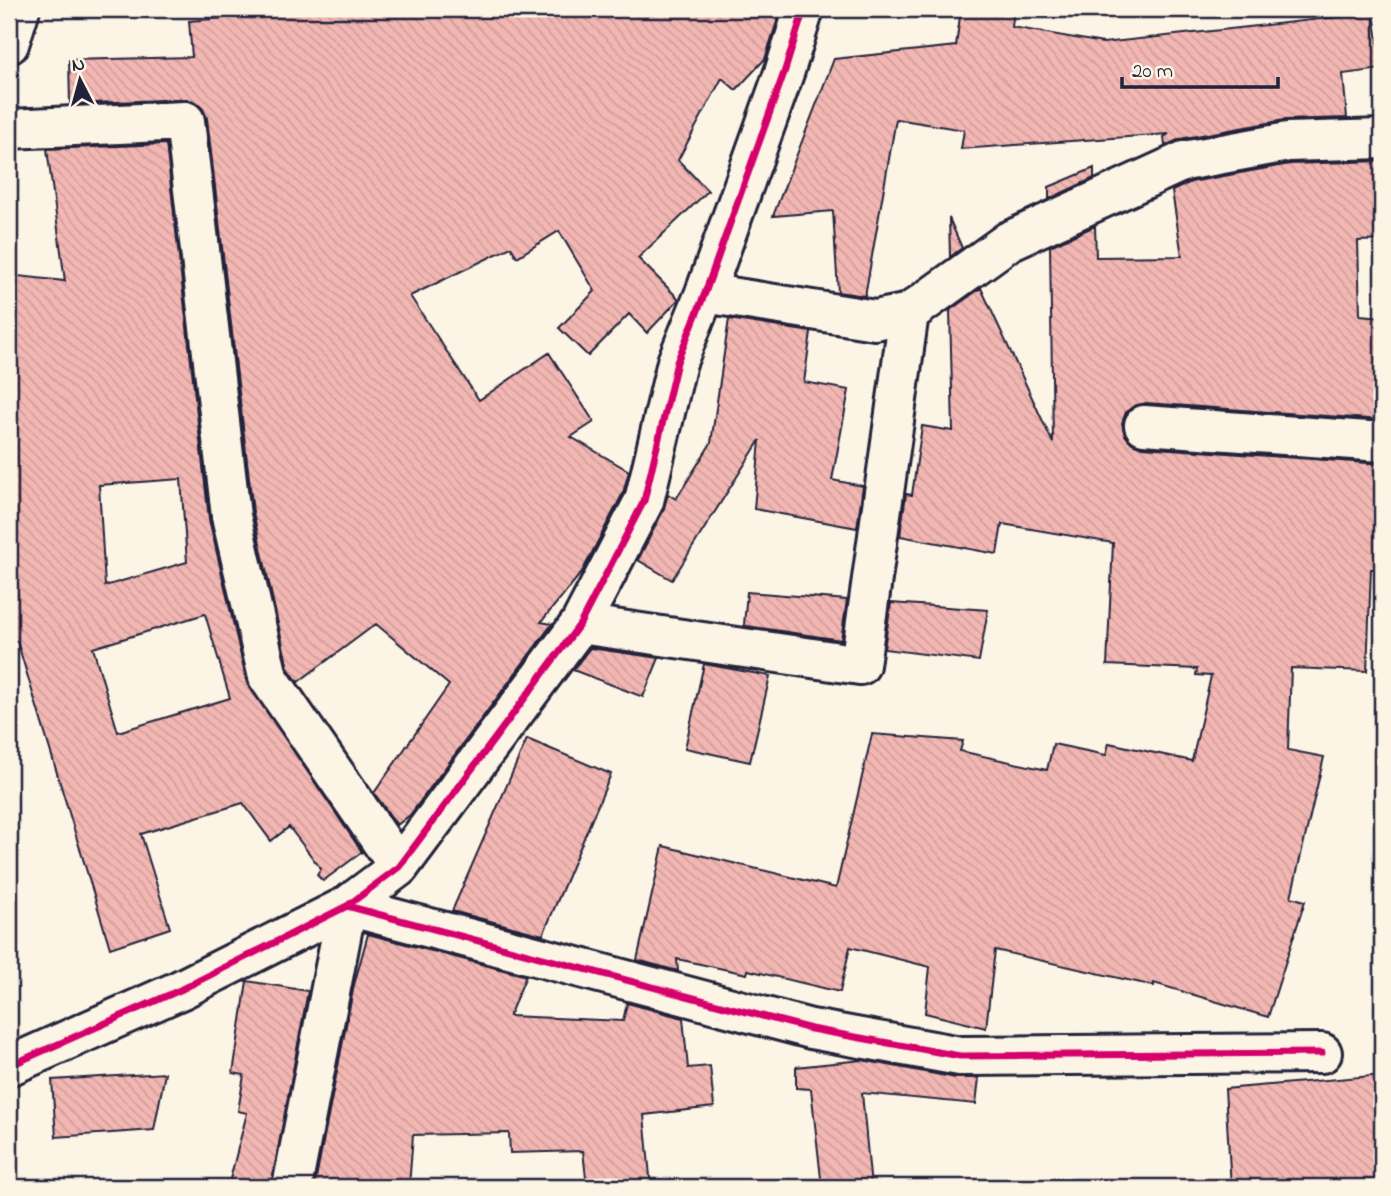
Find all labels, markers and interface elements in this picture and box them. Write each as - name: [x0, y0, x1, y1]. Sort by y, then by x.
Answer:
- north arrow: [46, 46, 116, 116]
- scale bar: [1122, 46, 1277, 90]
- text: N: [71, 51, 86, 80]
- text: 20 m: [1132, 57, 1173, 87]

